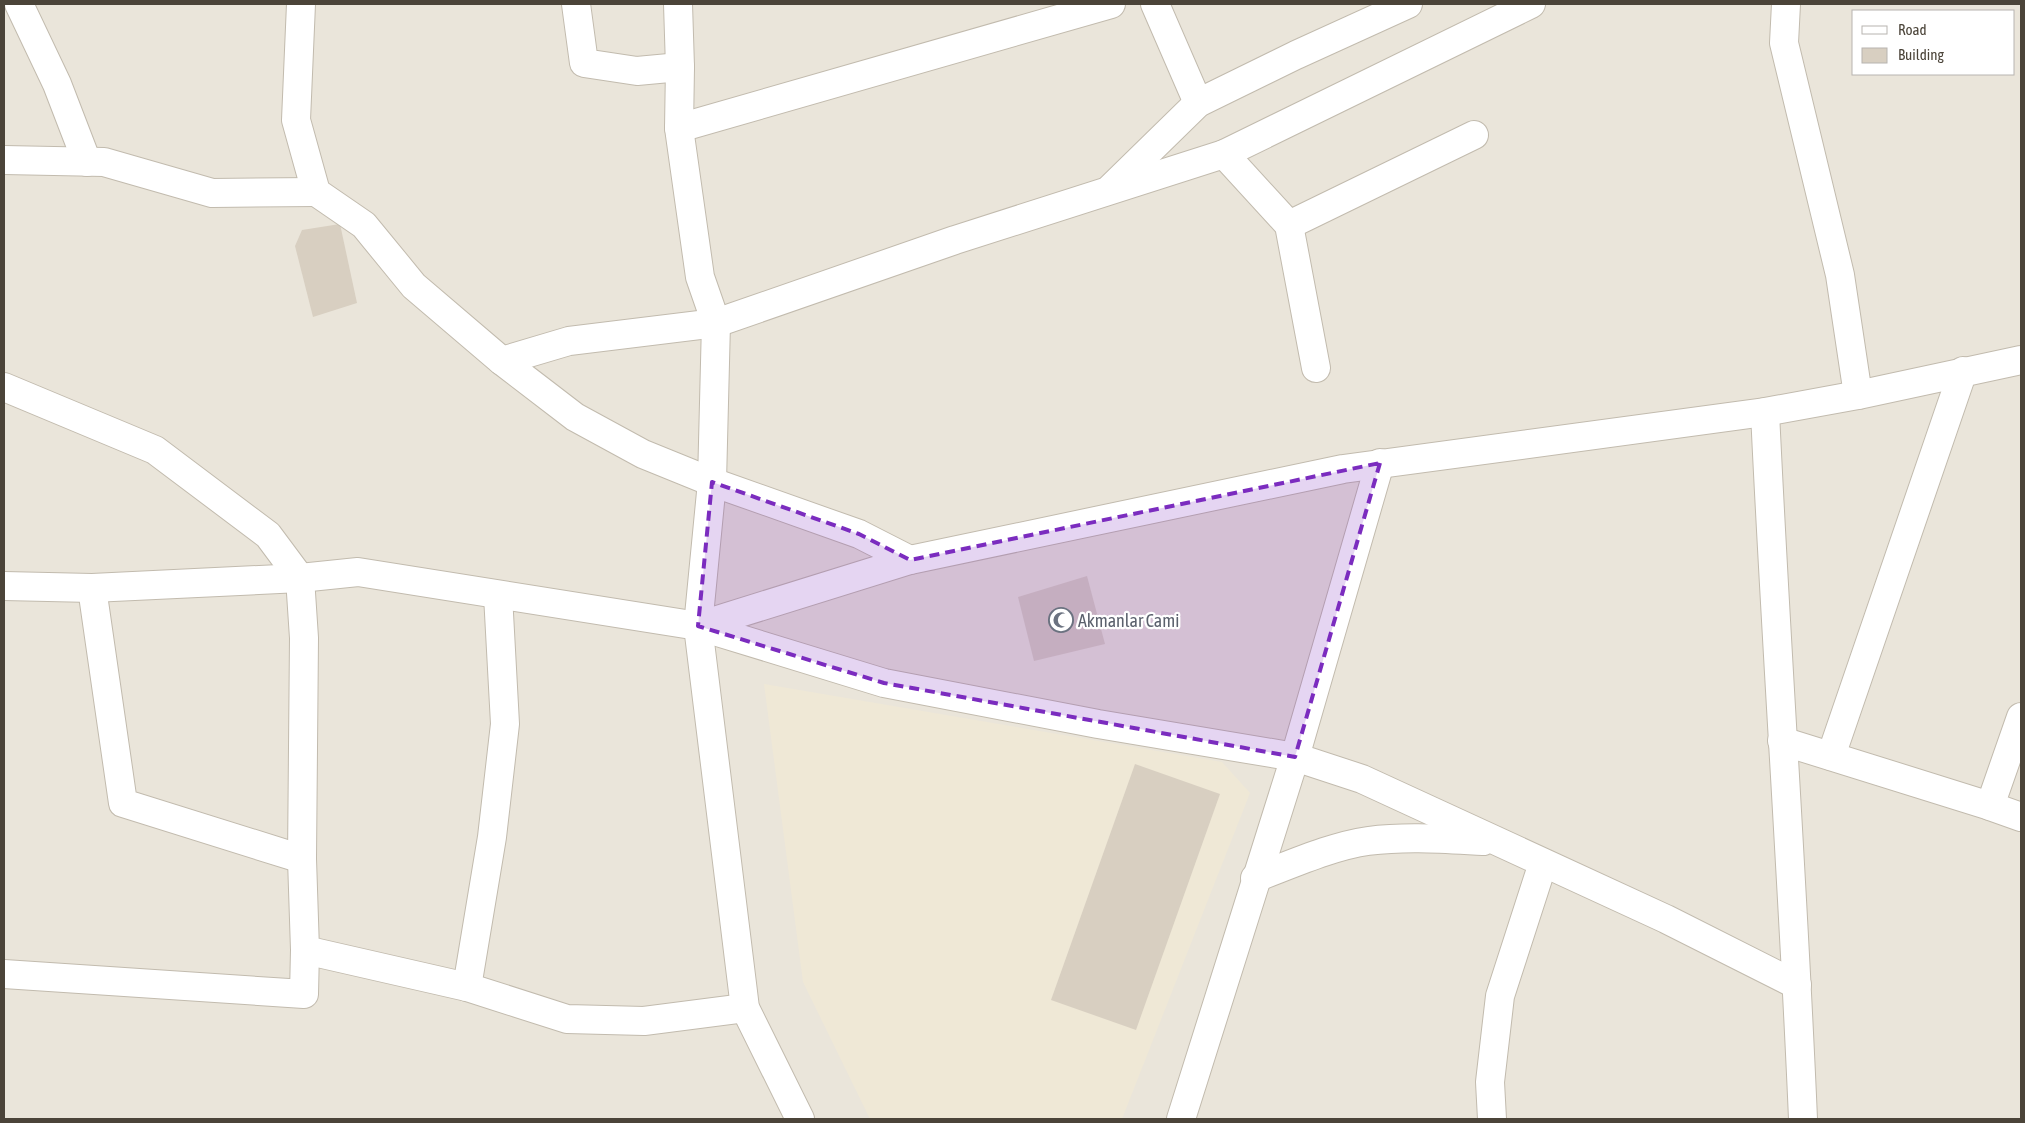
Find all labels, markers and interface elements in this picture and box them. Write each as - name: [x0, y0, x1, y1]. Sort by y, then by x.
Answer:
- legend: [1852, 10, 2015, 75]
- text: Road: [1898, 21, 1927, 38]
- text: Building: [1898, 46, 1944, 63]
- mosque icon: Akmanlar Cami: [1048, 607, 1074, 633]
- place label: Akmanlar Cami: [1078, 610, 1179, 631]

